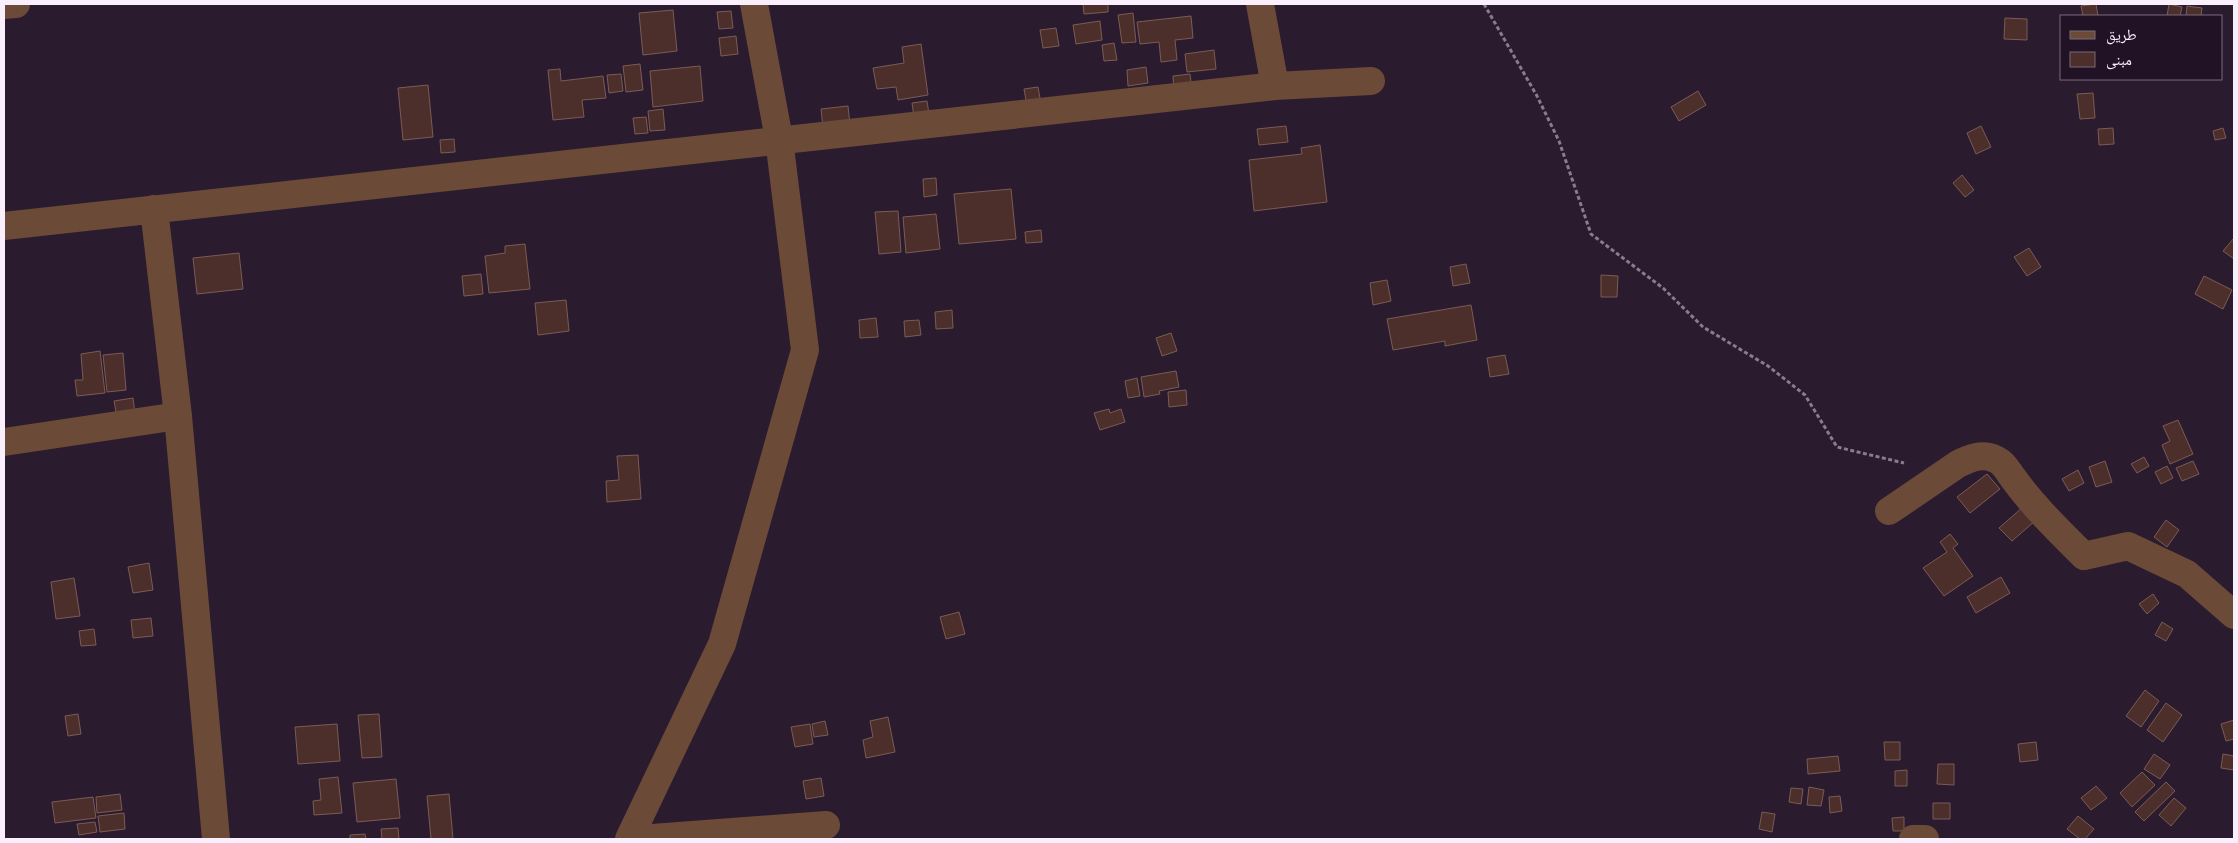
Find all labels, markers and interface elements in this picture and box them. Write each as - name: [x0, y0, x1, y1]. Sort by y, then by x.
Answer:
- legend: [2060, 15, 2223, 80]
- text: طريق: [2106, 26, 2137, 45]
- text: مبنى: [2106, 51, 2132, 70]

